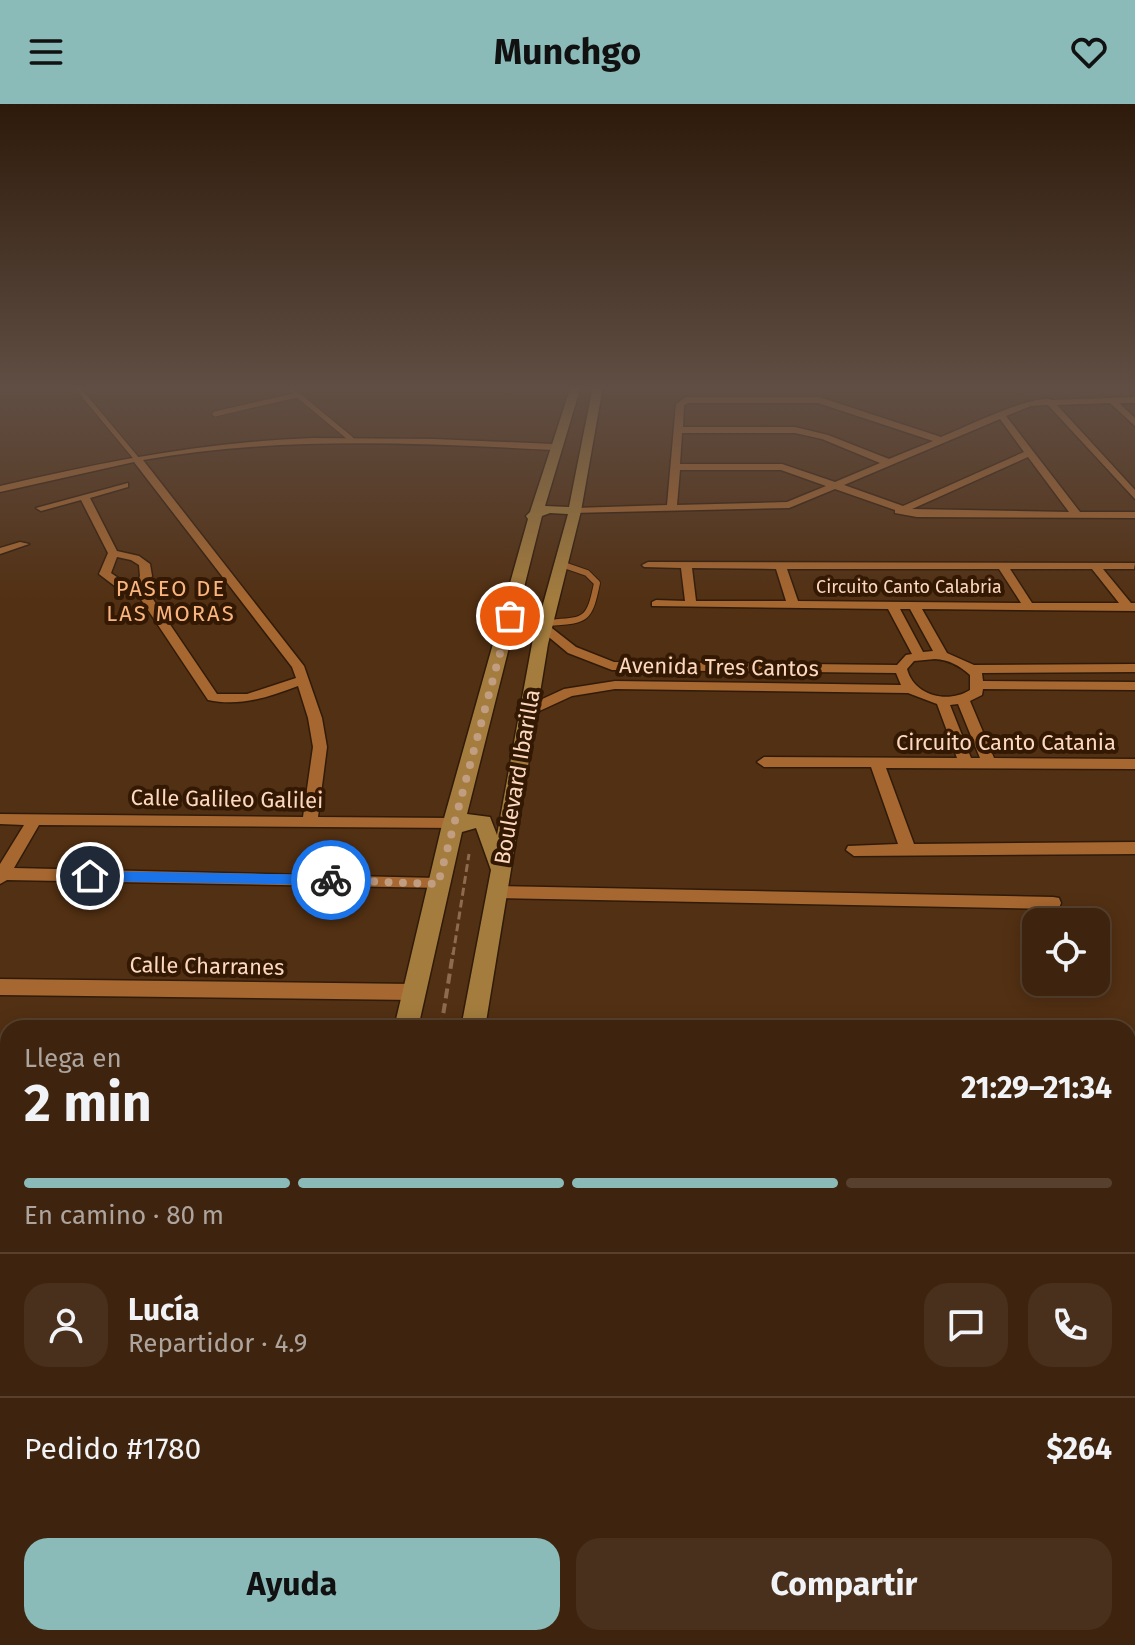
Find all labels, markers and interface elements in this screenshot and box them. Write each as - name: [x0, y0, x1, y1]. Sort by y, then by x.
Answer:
- icon: menu: [24, 30, 68, 74]
- text: Munchgo: [494, 30, 641, 74]
- icon: heart: [1067, 30, 1111, 74]
- district label: PASEO DE LAS MORAS: [106, 575, 236, 627]
- street label: Circuito Canto Calabria: [816, 576, 1002, 598]
- pin: [476, 582, 544, 650]
- icon: bag: [488, 594, 532, 638]
- street label: Avenida Tres Cantos: [619, 652, 819, 682]
- street label: Boulevard Ibarilla: [488, 687, 546, 867]
- street label: Circuito Canto Catania: [896, 729, 1116, 756]
- street label: Calle Galileo Galilei: [131, 784, 323, 814]
- courier: [291, 840, 371, 920]
- pin: [56, 842, 124, 910]
- icon: home: [68, 854, 112, 898]
- icon: bike: [309, 858, 353, 902]
- map controls: [1022, 908, 1110, 996]
- button: locate: [1022, 908, 1110, 996]
- street label: Calle Charranes: [129, 951, 285, 981]
- text: Llega en: [24, 1043, 122, 1074]
- text: 21:29–21:34: [961, 1070, 1112, 1106]
- text: 2 min: [24, 1072, 152, 1135]
- text: En camino · 80 m: [24, 1200, 224, 1231]
- button: person: [24, 1283, 108, 1367]
- button: chat: [924, 1283, 1008, 1367]
- button: phone: [1028, 1283, 1112, 1367]
- text: Lucía: [128, 1292, 199, 1328]
- text: Repartidor · 4.9: [128, 1328, 307, 1359]
- text: Pedido #1780: [24, 1431, 201, 1467]
- text: $264: [1046, 1431, 1112, 1467]
- button: Ayuda: [24, 1538, 560, 1630]
- button: Compartir: [576, 1538, 1112, 1630]

